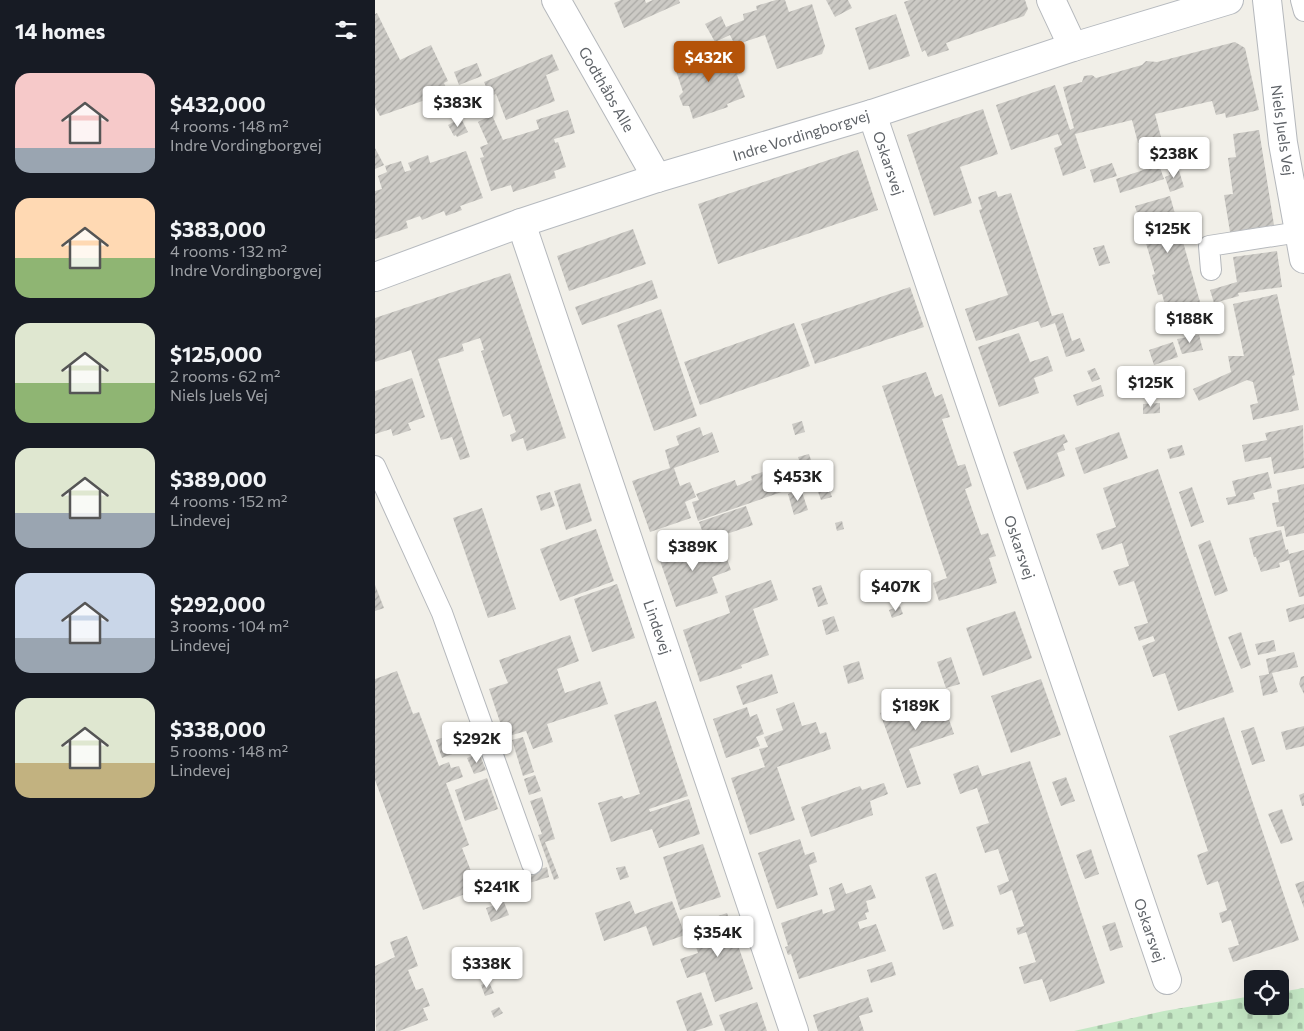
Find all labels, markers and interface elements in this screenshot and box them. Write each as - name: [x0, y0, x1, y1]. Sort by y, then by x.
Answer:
- icon: filters: [332, 16, 360, 44]
- text: 14 homes: [15, 18, 105, 43]
- pin: $432K: [674, 41, 744, 83]
- street label: Godthåbs Alle: [575, 43, 639, 135]
- text: $432K: [685, 47, 733, 66]
- street label: Niels Juels Vej: [1268, 83, 1298, 177]
- pin: $383K: [423, 86, 493, 128]
- text: $432,000: [170, 91, 266, 116]
- text: $383K: [434, 92, 482, 111]
- icon: home: [55, 93, 115, 153]
- street label: Indre Vordingborgvej: [730, 106, 872, 164]
- text: 4 rooms · 148 m²: [170, 116, 289, 135]
- street label: Oskarsvej: [870, 129, 908, 197]
- text: Indre Vordingborgvej: [170, 135, 322, 154]
- pin: $238K: [1139, 136, 1209, 179]
- text: $238K: [1150, 143, 1198, 162]
- pin: $125K: [1133, 212, 1203, 254]
- text: $383,000: [170, 216, 266, 241]
- icon: home: [55, 218, 115, 278]
- text: $125K: [1145, 218, 1191, 237]
- text: 4 rooms · 132 m²: [170, 241, 287, 260]
- text: Indre Vordingborgvej: [170, 260, 322, 279]
- pin: $188K: [1155, 302, 1225, 344]
- text: $188K: [1166, 308, 1214, 327]
- text: $125,000: [170, 341, 262, 366]
- icon: home: [55, 343, 115, 403]
- text: 2 rooms · 62 m²: [170, 366, 280, 385]
- pin: $125K: [1116, 366, 1186, 408]
- text: $125K: [1128, 372, 1174, 391]
- text: Niels Juels Vej: [170, 385, 268, 404]
- pin: $453K: [763, 460, 833, 502]
- text: $389,000: [170, 466, 267, 491]
- text: $453K: [774, 466, 822, 485]
- icon: home: [55, 468, 115, 528]
- text: 4 rooms · 152 m²: [170, 491, 287, 510]
- text: Lindevej: [170, 510, 230, 529]
- street label: Oskarsvej: [1001, 513, 1039, 581]
- pin: $389K: [658, 530, 728, 572]
- text: $389K: [668, 536, 718, 555]
- pin: $407K: [861, 570, 931, 612]
- text: $407K: [871, 576, 921, 595]
- text: $292,000: [170, 591, 265, 616]
- icon: home: [55, 593, 115, 653]
- street label: Lindevej: [640, 597, 676, 657]
- text: 3 rooms · 104 m²: [170, 616, 289, 635]
- text: Lindevej: [170, 635, 230, 654]
- pin: $189K: [881, 688, 951, 731]
- text: $189K: [892, 695, 940, 714]
- text: $338,000: [170, 716, 266, 741]
- icon: home: [55, 718, 115, 778]
- pin: $292K: [442, 722, 512, 764]
- text: $292K: [453, 728, 501, 747]
- text: 5 rooms · 148 m²: [170, 741, 288, 760]
- text: Lindevej: [170, 760, 230, 779]
- pin: $241K: [462, 870, 532, 912]
- text: $241K: [474, 876, 520, 895]
- street label: Oskarsvej: [1131, 896, 1169, 964]
- pin: $354K: [683, 916, 753, 958]
- text: $354K: [694, 922, 742, 941]
- pin: $338K: [452, 946, 522, 989]
- text: $338K: [463, 953, 511, 972]
- map controls: [1244, 970, 1289, 1015]
- button: locate: [1244, 970, 1289, 1015]

